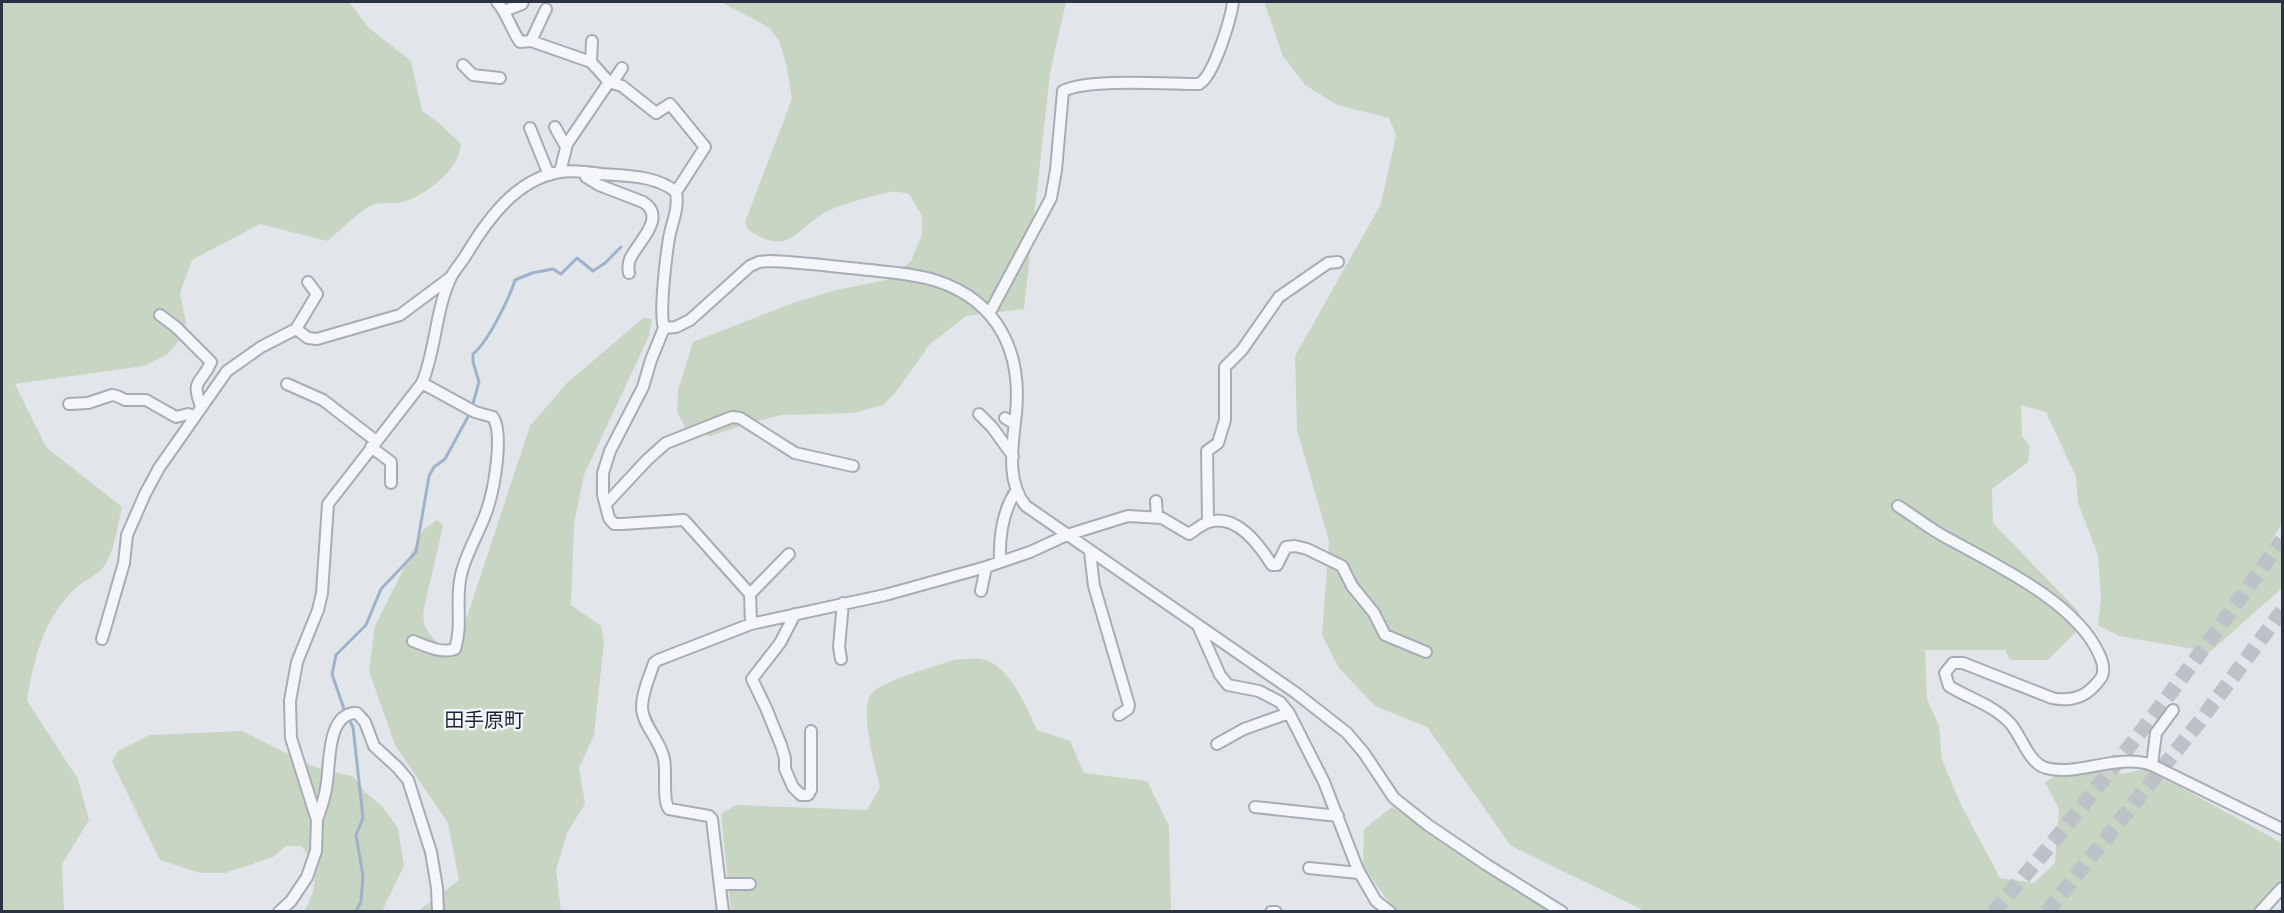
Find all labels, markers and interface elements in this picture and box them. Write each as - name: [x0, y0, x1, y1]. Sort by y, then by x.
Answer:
- district label: 田手原町: [444, 708, 524, 732]

